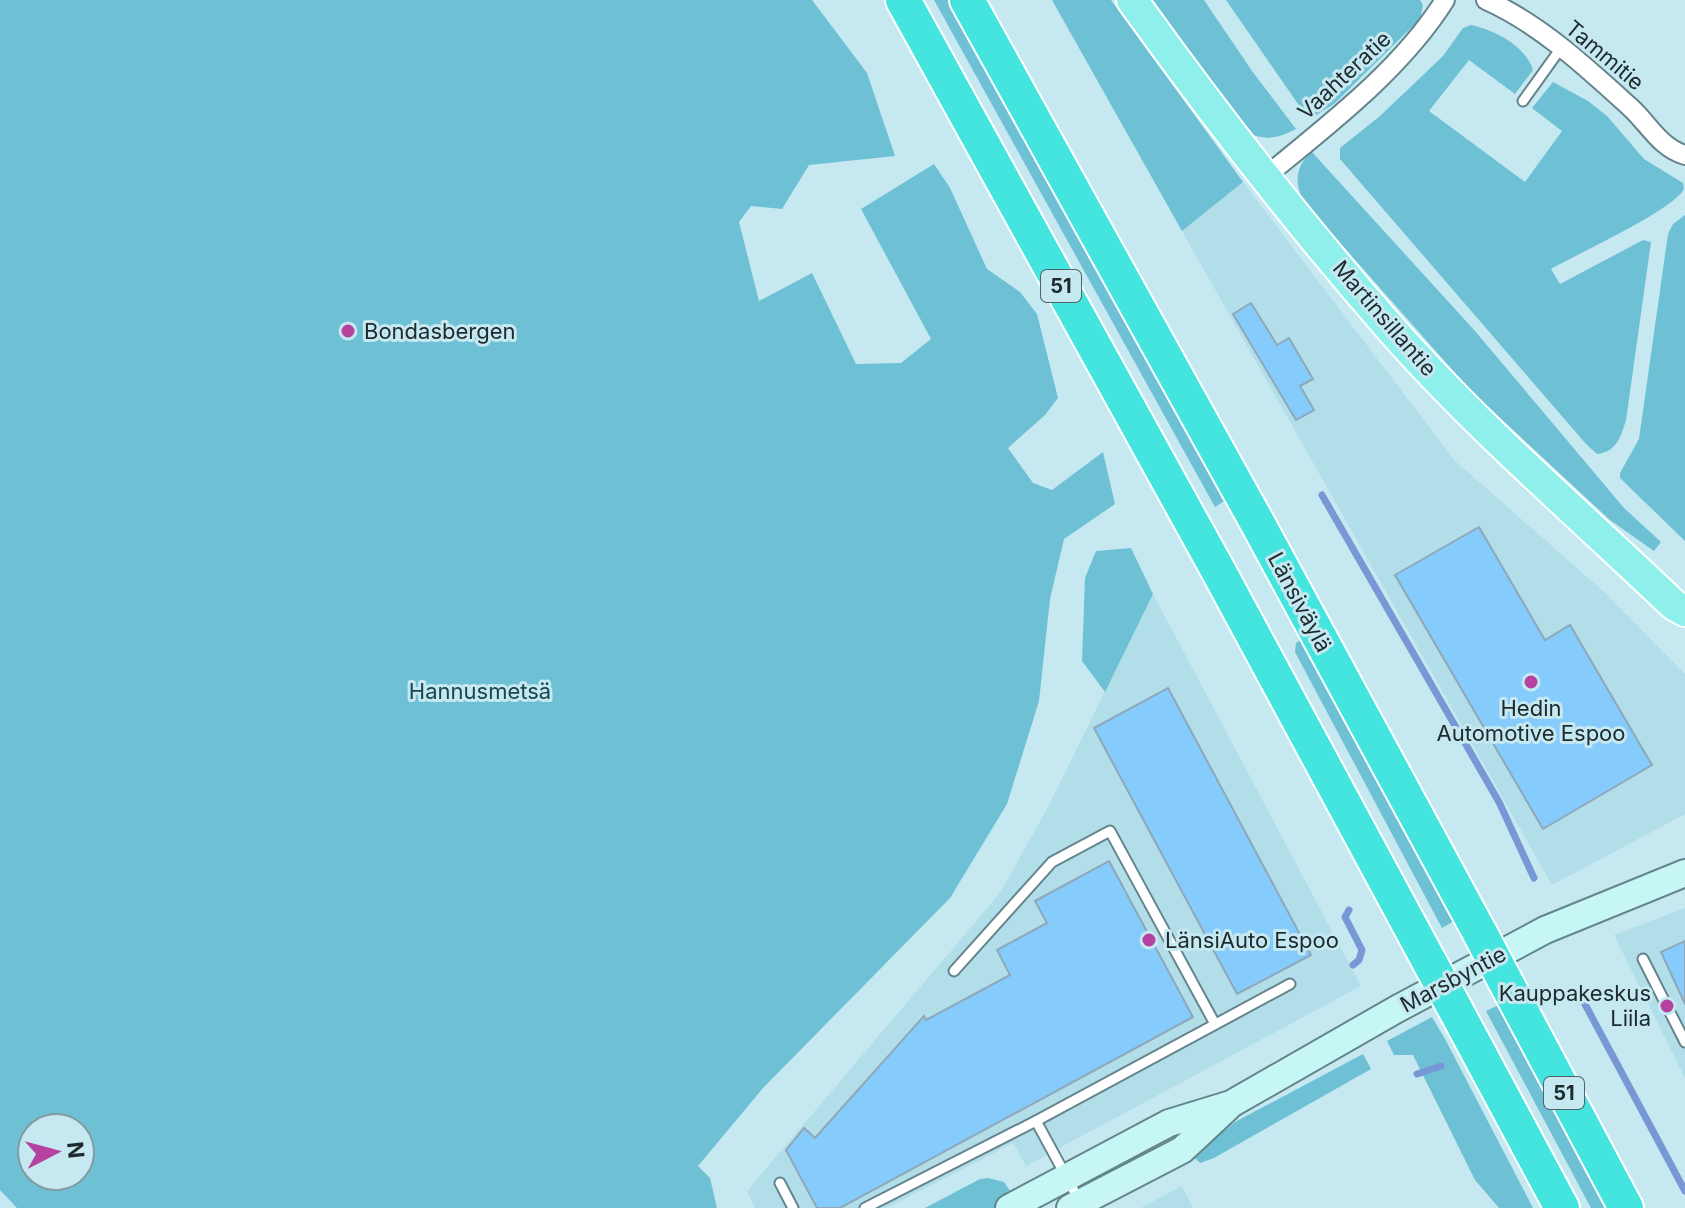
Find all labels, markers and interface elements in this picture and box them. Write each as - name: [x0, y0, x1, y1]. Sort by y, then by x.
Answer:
- street label: Tammitie: [1561, 15, 1649, 95]
- street label: Vaahteratie: [1292, 25, 1396, 125]
- street label: Martinsillantie: [1328, 255, 1442, 381]
- road number: 51: [1041, 270, 1081, 302]
- place label: Bondasbergen: [364, 318, 516, 344]
- marker: Bondasbergen: [339, 322, 357, 340]
- street label: Länsiväylä: [1263, 548, 1337, 656]
- marker: Hedin Automotive Espoo: [1522, 673, 1540, 691]
- park label: Hannusmetsä: [409, 678, 551, 704]
- place label: Hedin Automotive Espoo: [1437, 695, 1626, 746]
- place label: LänsiAuto Espoo: [1165, 927, 1339, 953]
- marker: LänsiAuto Espoo: [1140, 931, 1158, 949]
- street label: Marsbyntie: [1396, 940, 1510, 1018]
- place label: Kauppakeskus Liila: [1499, 980, 1651, 1031]
- marker: Kauppakeskus Liila: [1658, 997, 1676, 1015]
- road number: 51: [1544, 1077, 1584, 1109]
- north arrow: [16, 1112, 96, 1192]
- text: N: [62, 1140, 90, 1160]

